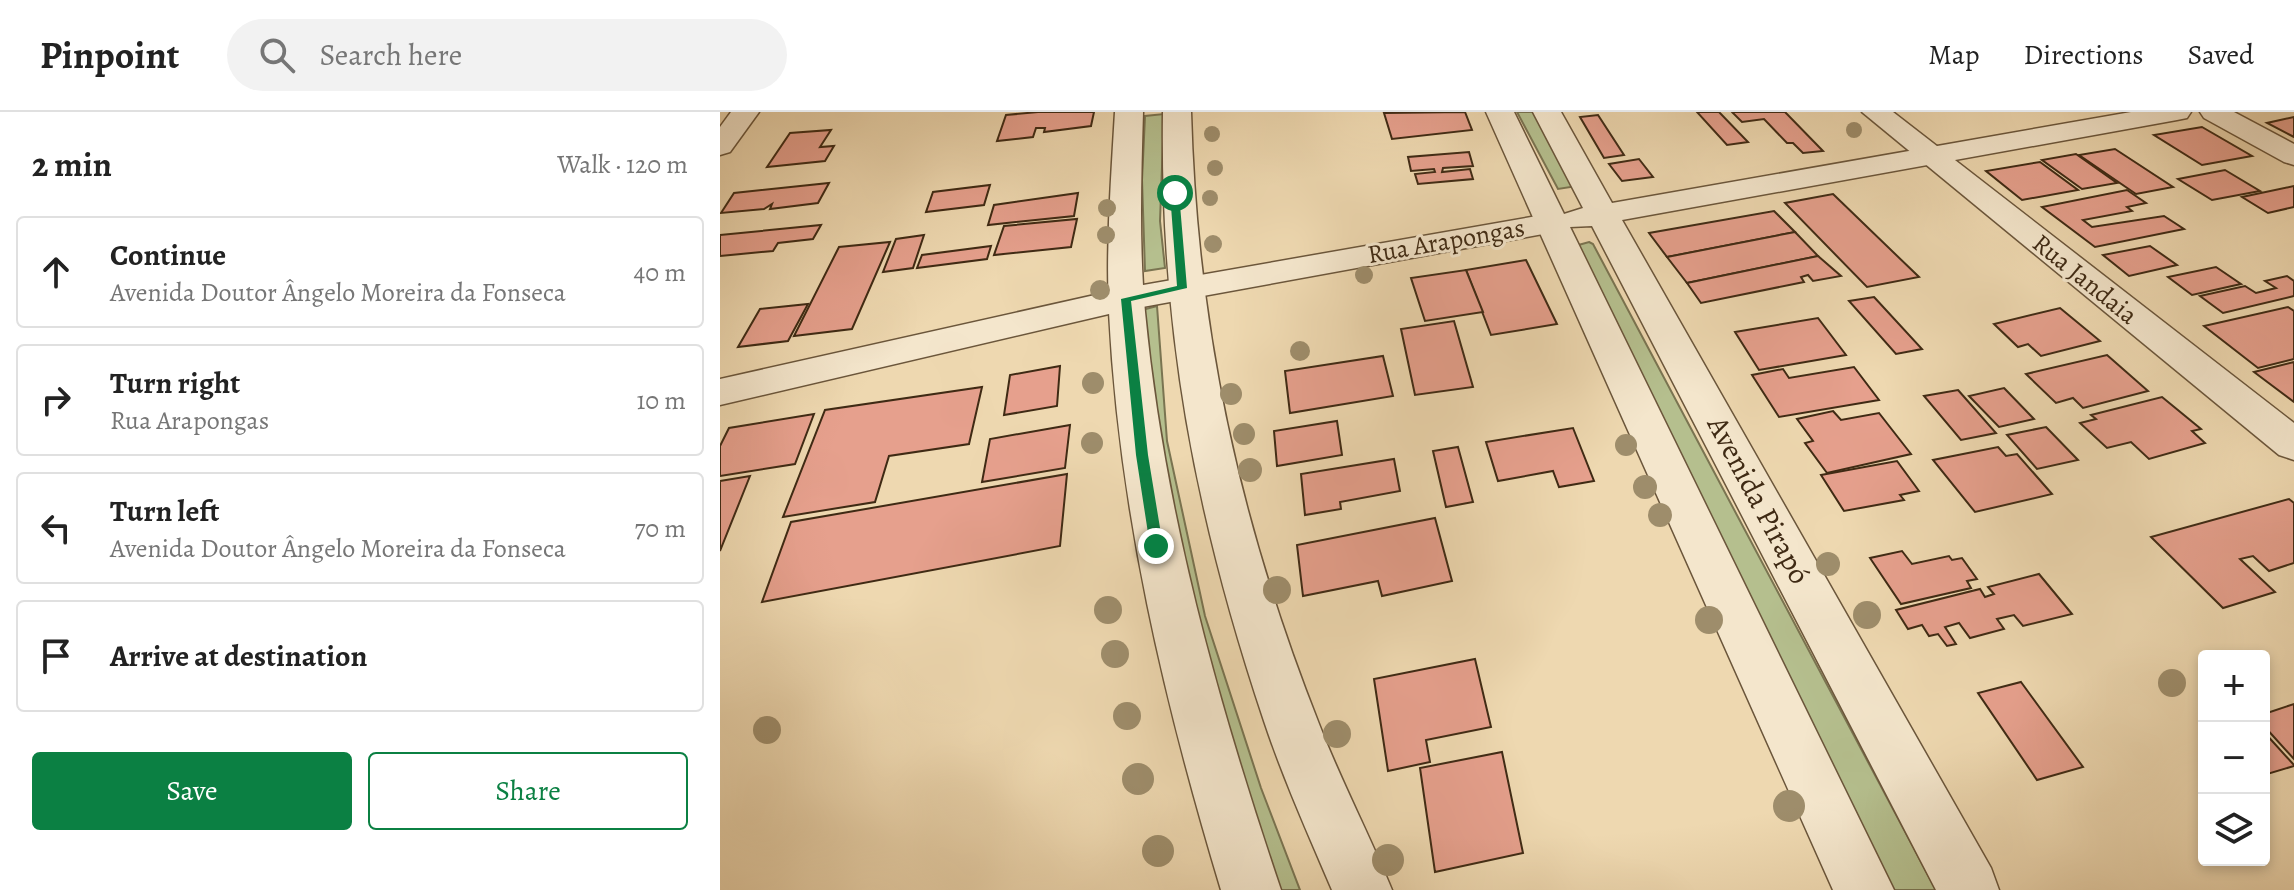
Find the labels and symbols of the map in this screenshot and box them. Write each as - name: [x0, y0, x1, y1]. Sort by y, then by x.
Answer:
- route start: [1157, 175, 1193, 211]
- street label: Rua Arapongas: [1365, 210, 1527, 272]
- street label: Rua Jandaia: [2025, 226, 2145, 332]
- street label: Avenida Pirapó: [1697, 408, 1820, 591]
- route end: [1138, 528, 1174, 564]

